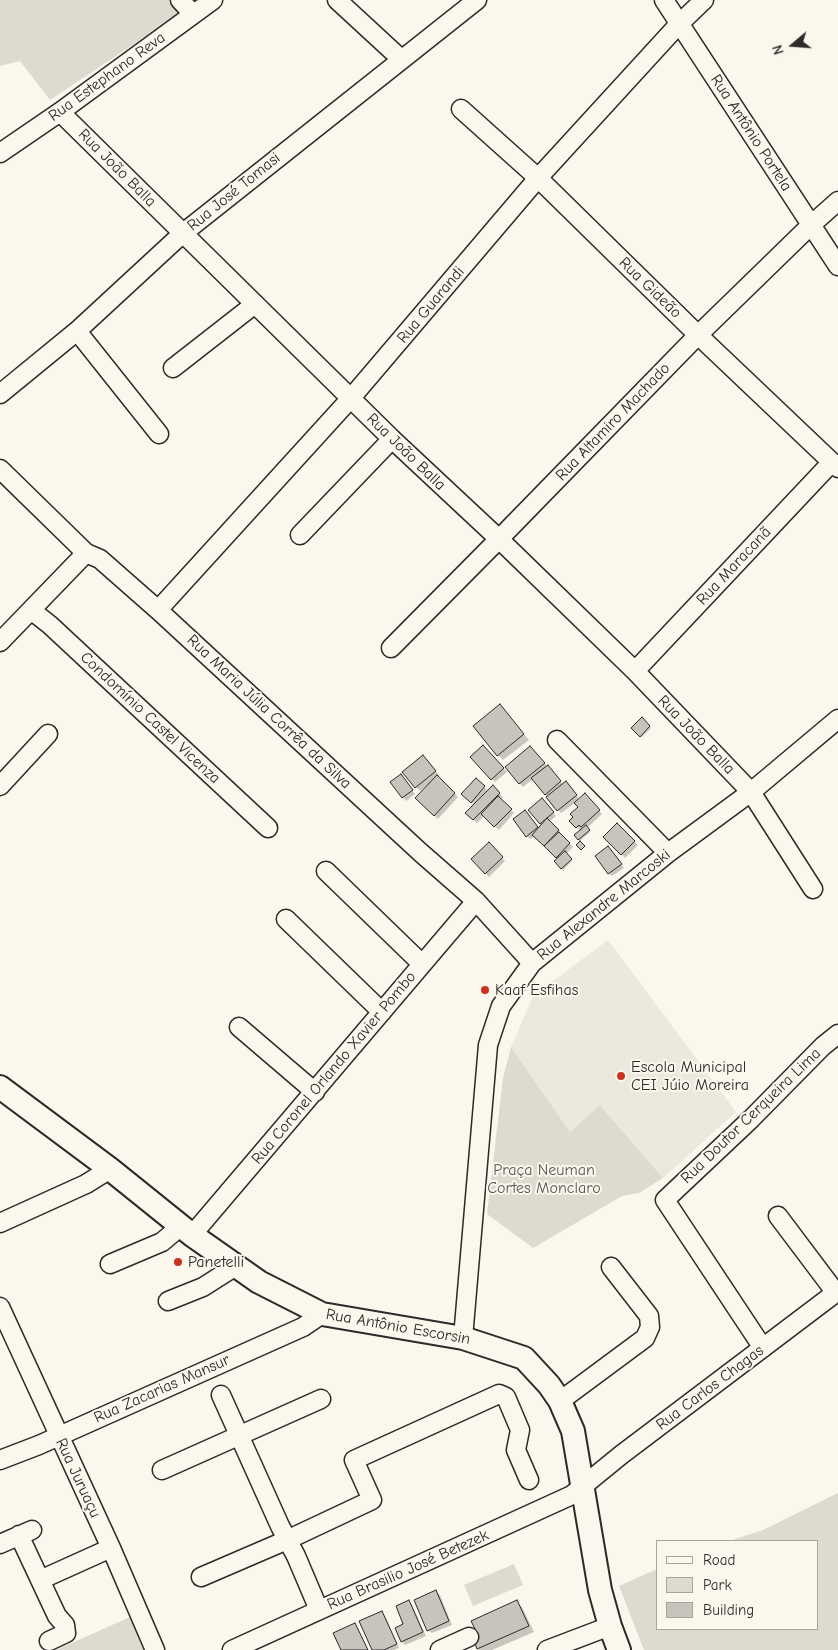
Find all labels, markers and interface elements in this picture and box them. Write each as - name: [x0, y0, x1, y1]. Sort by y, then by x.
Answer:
- north arrow: [768, 20, 818, 70]
- street label: Rua Estephano Reva: [45, 28, 169, 126]
- text: N: [769, 43, 788, 57]
- street label: Rua Antônio Portela: [706, 71, 796, 195]
- street label: Rua João Balla: [74, 125, 160, 211]
- street label: Rua José Tomasi: [184, 149, 284, 235]
- street label: Rua Gideão: [615, 253, 685, 323]
- street label: Rua Guarandi: [393, 263, 469, 347]
- street label: Rua Altamiro Machado: [552, 359, 674, 485]
- street label: Rua João Balla: [362, 409, 450, 495]
- street label: Rua Maracanã: [693, 523, 775, 609]
- street label: Rua Maria Júlia Corrêa da Silva: [183, 631, 355, 793]
- street label: Condomínio Castel Vicenza: [76, 648, 224, 788]
- street label: Rua João Balla: [653, 691, 739, 779]
- street label: Rua Alexandre Marcoski: [533, 845, 675, 965]
- street label: Rua Coronel Orlando Xavier Pombo: [248, 968, 420, 1168]
- place label: Kaaf Esfihas: [495, 980, 578, 1000]
- marker: Kaaf Esfihas: [479, 984, 491, 996]
- street label: Rua Doutor Cerqueira Lima: [677, 1044, 825, 1188]
- place label: Escola Municipal CEI Júio Moreira: [631, 1057, 749, 1095]
- marker: Escola Municipal CEI Júio Moreira: [615, 1070, 627, 1082]
- park label: Praça Neuman Cortes Monclaro: [487, 1160, 601, 1198]
- place label: Panetelli: [188, 1252, 244, 1272]
- marker: Panetelli: [172, 1256, 184, 1268]
- street label: Rua Antônio Escorsin: [324, 1305, 472, 1349]
- street label: Rua Carlos Chagas: [652, 1341, 768, 1435]
- street label: Rua Zacarias Mansur: [91, 1350, 233, 1428]
- street label: Rua Juruaçu: [51, 1435, 105, 1521]
- street label: Rua Brasilio José Betezek: [324, 1526, 492, 1614]
- legend: [656, 1540, 818, 1630]
- text: Road: [703, 1551, 735, 1569]
- text: Park: [703, 1576, 732, 1594]
- text: Building: [703, 1601, 754, 1619]

